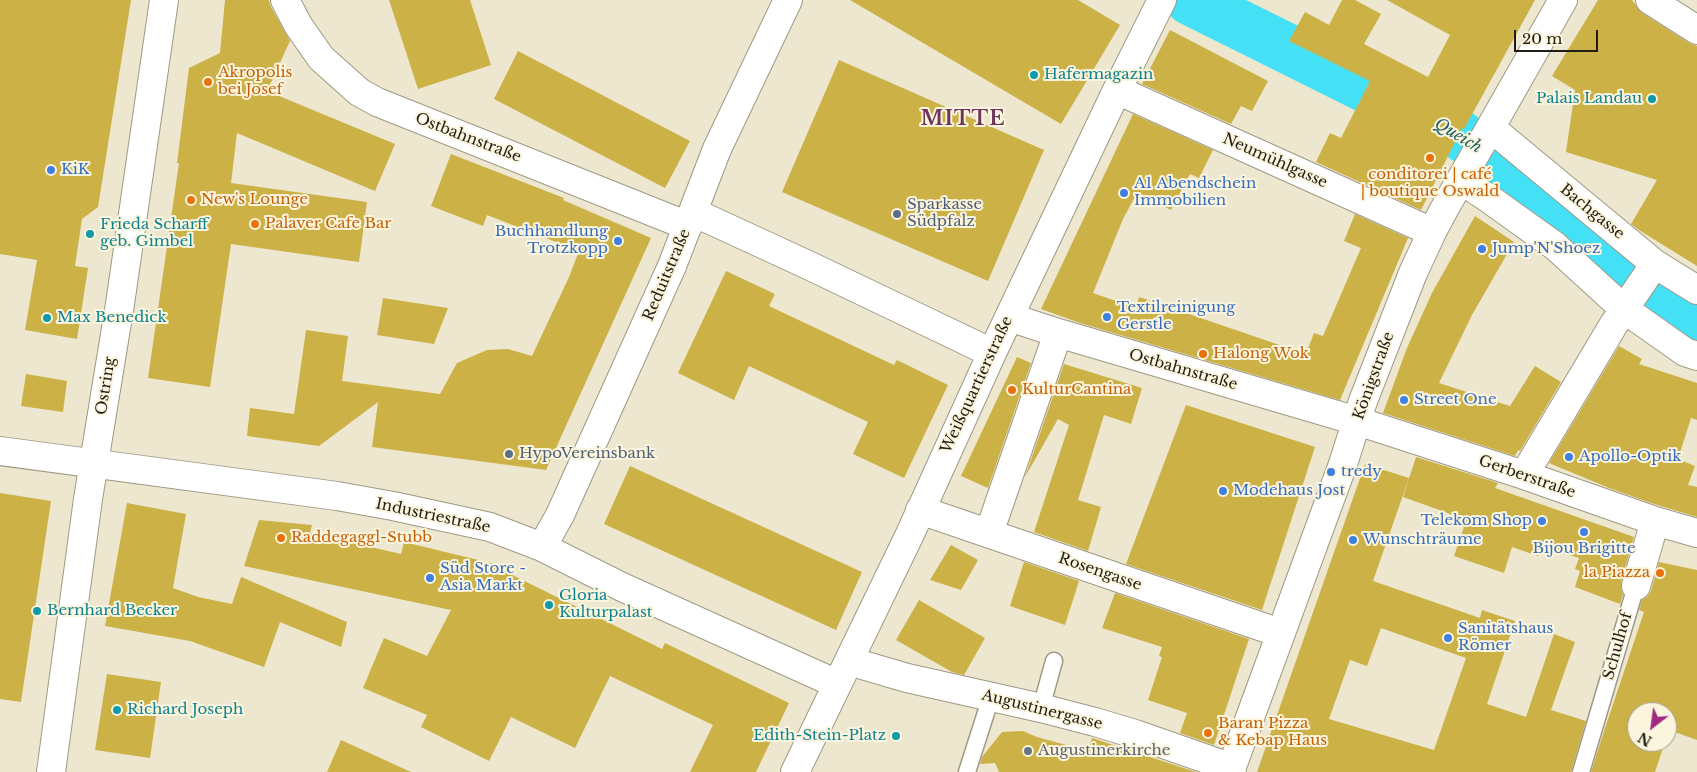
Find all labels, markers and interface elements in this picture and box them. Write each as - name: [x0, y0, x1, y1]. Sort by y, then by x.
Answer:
- scale bar: [1517, 20, 1601, 52]
- text: 20 m: [1522, 29, 1562, 48]
- place label: Akropolis bei Josef: [218, 64, 292, 99]
- place label: Hafermagazin: [1044, 66, 1153, 84]
- marker: Hafermagazin: [1028, 69, 1040, 81]
- marker: Akropolis bei Josef: [202, 76, 214, 88]
- place label: Palais Landau: [1536, 90, 1642, 108]
- marker: Palais Landau: [1646, 93, 1658, 105]
- district label: MITTE: [920, 107, 1006, 131]
- street label: Ostbahnstraße: [412, 110, 524, 166]
- water label: Queich: [1431, 114, 1485, 158]
- street label: Neumühlgasse: [1220, 130, 1330, 192]
- marker: conditorei | café | boutique Oswald: [1424, 152, 1436, 164]
- place label: KiK: [61, 161, 89, 179]
- marker: KiK: [45, 164, 57, 176]
- place label: conditorei | café | boutique Oswald: [1361, 166, 1499, 201]
- place label: A1 Abendschein Immobilien: [1134, 175, 1256, 210]
- street label: Bachgasse: [1556, 181, 1628, 243]
- marker: A1 Abendschein Immobilien: [1118, 187, 1130, 199]
- place label: New's Lounge: [201, 191, 308, 209]
- marker: New's Lounge: [185, 194, 197, 206]
- place label: Sparkasse Südpfalz: [907, 196, 982, 231]
- marker: Sparkasse Südpfalz: [891, 208, 903, 220]
- place label: Palaver Cafe Bar: [265, 215, 391, 233]
- place label: Frieda Scharff geb. Gimbel: [100, 216, 208, 251]
- marker: Palaver Cafe Bar: [249, 218, 261, 230]
- place label: Buchhandlung Trotzkopp: [495, 223, 608, 258]
- street label: Reduitstraße: [640, 226, 694, 324]
- marker: Frieda Scharff geb. Gimbel: [84, 228, 96, 240]
- marker: Buchhandlung Trotzkopp: [612, 235, 624, 247]
- place label: Jump'N'Shoez: [1492, 240, 1600, 258]
- marker: Jump'N'Shoez: [1476, 243, 1488, 255]
- place label: Textilreinigung Gerstle: [1117, 299, 1235, 334]
- place label: Max Benedick: [57, 309, 167, 327]
- marker: Textilreinigung Gerstle: [1101, 311, 1113, 323]
- marker: Max Benedick: [41, 312, 53, 324]
- street label: Weißquartierstraße: [937, 314, 1017, 456]
- street label: Königstraße: [1350, 330, 1398, 422]
- place label: Halong Wok: [1213, 345, 1309, 363]
- street label: Ostbahnstraße: [1127, 346, 1239, 394]
- marker: Halong Wok: [1197, 348, 1209, 360]
- street label: Ostring: [93, 356, 119, 416]
- place label: KulturCantina: [1022, 381, 1131, 399]
- marker: KulturCantina: [1006, 384, 1018, 396]
- place label: Street One: [1414, 391, 1497, 409]
- marker: Street One: [1398, 394, 1410, 406]
- place label: HypoVereinsbank: [519, 445, 655, 463]
- marker: HypoVereinsbank: [503, 448, 515, 460]
- place label: Apollo-Optik: [1579, 448, 1681, 466]
- marker: Apollo-Optik: [1563, 451, 1575, 463]
- street label: Gerberstraße: [1476, 452, 1578, 502]
- place label: tredy: [1341, 463, 1382, 481]
- marker: tredy: [1325, 466, 1337, 478]
- place label: Modehaus Jost: [1233, 482, 1345, 500]
- marker: Modehaus Jost: [1217, 485, 1229, 497]
- street label: Industriestraße: [374, 495, 492, 537]
- place label: Telekom Shop: [1421, 512, 1532, 530]
- marker: Telekom Shop: [1536, 515, 1548, 527]
- marker: Bijou Brigitte: [1578, 526, 1590, 538]
- place label: Raddegaggl-Stubb: [291, 529, 432, 547]
- place label: Wunschträume: [1363, 531, 1482, 549]
- marker: Raddegaggl-Stubb: [275, 532, 287, 544]
- marker: Wunschträume: [1347, 534, 1359, 546]
- place label: Bijou Brigitte: [1532, 540, 1636, 558]
- street label: Rosengasse: [1056, 549, 1144, 595]
- place label: Süd Store - Asia Markt: [440, 560, 526, 595]
- place label: la Piazza: [1584, 564, 1650, 582]
- marker: la Piazza: [1654, 567, 1666, 579]
- marker: Süd Store - Asia Markt: [424, 572, 436, 584]
- place label: Gloria Kulturpalast: [559, 587, 652, 622]
- marker: Gloria Kulturpalast: [543, 599, 555, 611]
- place label: Bernhard Becker: [47, 602, 177, 620]
- marker: Bernhard Becker: [31, 605, 43, 617]
- street label: Schulhof: [1600, 610, 1636, 682]
- place label: Sanitätshaus Römer: [1458, 620, 1553, 655]
- marker: Sanitätshaus Römer: [1442, 632, 1454, 644]
- street label: Augustinergasse: [980, 686, 1104, 734]
- place label: Richard Joseph: [127, 701, 243, 719]
- north arrow: [1627, 702, 1677, 752]
- marker: Richard Joseph: [111, 704, 123, 716]
- place label: Baran Pizza & Kebap Haus: [1218, 715, 1327, 750]
- place label: Edith-Stein-Platz: [753, 727, 886, 745]
- marker: Baran Pizza & Kebap Haus: [1202, 727, 1214, 739]
- text: N: [1635, 728, 1655, 750]
- marker: Edith-Stein-Platz: [890, 730, 902, 742]
- place label: Augustinerkirche: [1038, 742, 1170, 760]
- marker: Augustinerkirche: [1022, 745, 1034, 757]

